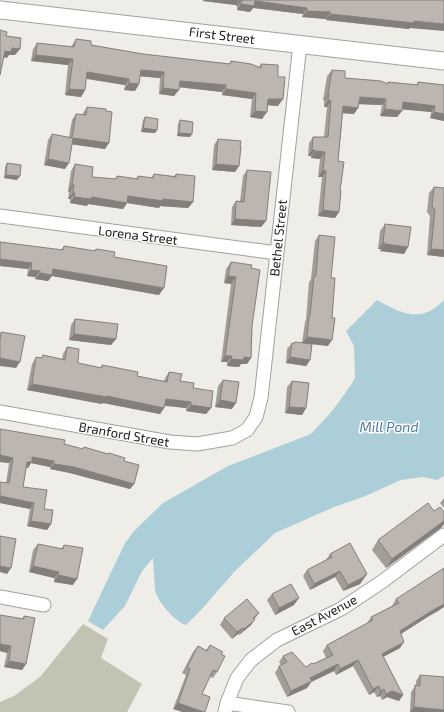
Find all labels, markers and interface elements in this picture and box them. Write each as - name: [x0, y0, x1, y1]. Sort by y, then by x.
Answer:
- street label: First Street: [188, 23, 256, 47]
- street label: Bethel Street: [266, 199, 290, 277]
- street label: Lorena Street: [97, 222, 179, 248]
- street label: Branford Street: [77, 418, 171, 450]
- water label: Mill Pond: [360, 418, 418, 435]
- street label: East Avenue: [288, 591, 360, 639]

